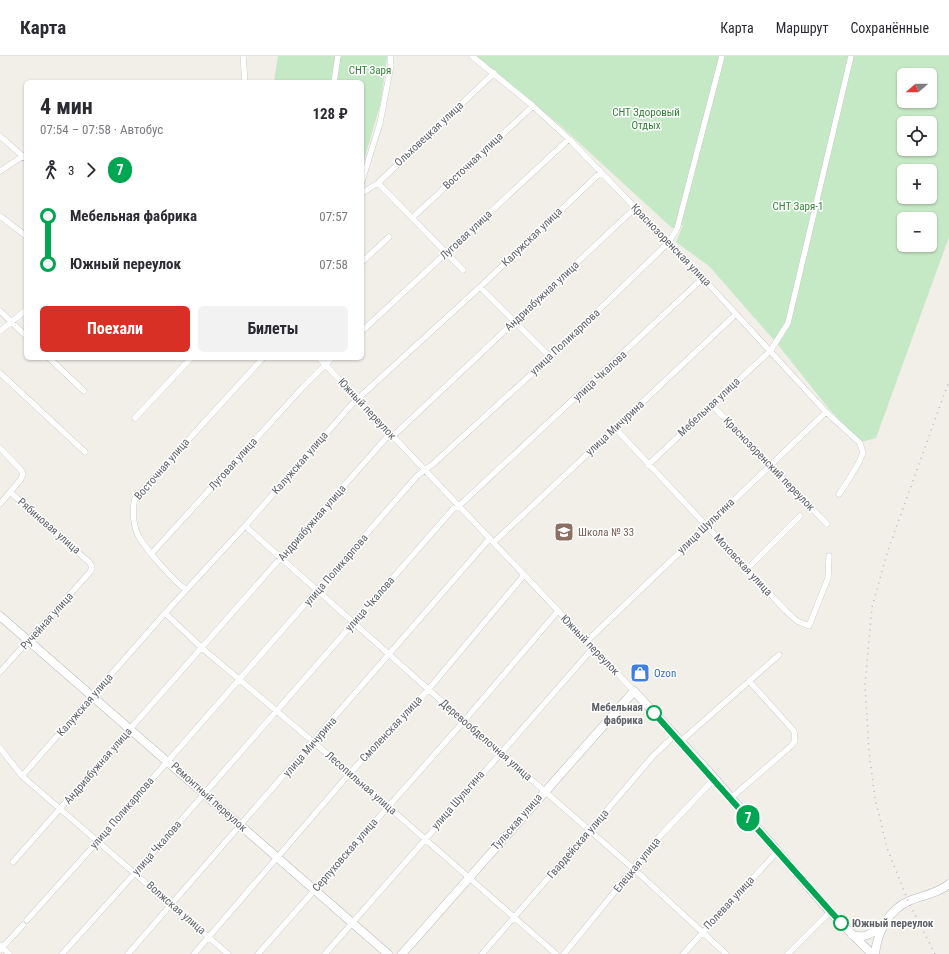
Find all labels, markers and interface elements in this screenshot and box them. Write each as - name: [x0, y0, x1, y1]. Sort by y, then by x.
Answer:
- text: Карта: [20, 16, 66, 39]
- text: Карта: [720, 20, 754, 36]
- text: Маршрут: [776, 20, 828, 36]
- text: Сохранённые: [850, 20, 929, 36]
- park label: СНТ Заря: [349, 64, 391, 77]
- north arrow: [897, 68, 937, 108]
- map controls: [897, 68, 937, 252]
- text: 4 мин: [40, 94, 93, 119]
- street label: Ольховецкая улица: [392, 99, 466, 169]
- text: 128 ₽: [312, 105, 348, 123]
- park label: СНТ Здоровый Отдых: [612, 106, 680, 132]
- button: locate: [897, 116, 937, 156]
- text: 07:54 – 07:58 · Автобус: [40, 122, 163, 137]
- street label: Восточная улица: [440, 130, 506, 192]
- icon: walk: [40, 159, 62, 181]
- icon: forward: [80, 159, 102, 181]
- text: 7: [116, 162, 124, 178]
- text: 3: [68, 163, 74, 178]
- button: +: [897, 164, 937, 204]
- park label: СНТ Заря-1: [773, 200, 823, 213]
- street label: Краснозоренская улица: [628, 201, 714, 289]
- street label: Калужская улица: [499, 205, 565, 269]
- text: Мебельная фабрика: [70, 207, 197, 225]
- street label: Луговая улица: [437, 208, 495, 262]
- text: 07:57: [319, 209, 348, 224]
- button: −: [897, 212, 937, 252]
- text: Южный переулок: [70, 255, 181, 273]
- text: 07:58: [319, 257, 348, 272]
- street label: Андриабужная улица: [502, 258, 582, 334]
- button: Поехали: [40, 306, 190, 352]
- button: Билеты: [198, 306, 348, 352]
- street label: улица Поликарпова: [527, 306, 603, 378]
- street label: улица Чкалова: [571, 348, 629, 404]
- street label: Мебельная улица: [675, 375, 743, 439]
- street label: Южный переулок: [335, 376, 399, 443]
- street label: улица Мичурина: [583, 398, 647, 458]
- street label: Краснозоренский переулок: [721, 414, 818, 514]
- street label: Калужская улица: [269, 429, 331, 497]
- street label: Луговая улица: [206, 435, 260, 493]
- street label: Восточная улица: [132, 436, 192, 502]
- street label: Андриабужная улица: [275, 482, 349, 564]
- street label: Рябиновая улица: [15, 495, 83, 557]
- street label: улица Шульгина: [675, 496, 737, 556]
- school or university icon: Школа № 33: [553, 521, 575, 543]
- place label: Школа № 33: [578, 526, 634, 539]
- street label: Моховская улица: [711, 531, 775, 599]
- street label: улица Поликарпова: [301, 532, 371, 608]
- street label: улица Чкалова: [343, 574, 397, 634]
- street label: Ручейная улица: [18, 590, 76, 652]
- street label: Южный переулок: [558, 612, 623, 678]
- shop icon: Ozon: [629, 662, 651, 684]
- place label: Ozon: [654, 667, 676, 680]
- street label: Калужская улица: [54, 671, 116, 739]
- street label: Смоленская улица: [357, 693, 425, 765]
- street label: Деревообделочная улица: [437, 697, 535, 783]
- place label: Мебельная фабрика: [592, 701, 643, 727]
- marker: Мебельная фабрика: [646, 705, 662, 721]
- street label: улица Мичурина: [281, 715, 339, 779]
- street label: Андриабужная улица: [61, 725, 135, 807]
- street label: Лесопильная улица: [323, 749, 399, 817]
- street label: Ремонтный переулок: [168, 760, 250, 835]
- street label: улица Шульгина: [429, 768, 487, 832]
- street label: улица Поликарпова: [87, 775, 157, 851]
- street label: Тульская улица: [489, 791, 545, 853]
- line badge: 7: [735, 805, 761, 831]
- street label: Гвардейская улица: [544, 807, 612, 881]
- text: 7: [744, 810, 752, 826]
- street label: Серпуховская улица: [310, 816, 380, 894]
- street label: улица Чкалова: [130, 818, 184, 878]
- street label: Елецкая улица: [611, 835, 663, 895]
- street label: Полевая улица: [701, 874, 757, 932]
- street label: Волжская улица: [144, 879, 208, 937]
- marker: Южный переулок: [833, 915, 849, 931]
- place label: Южный переулок: [852, 917, 934, 930]

